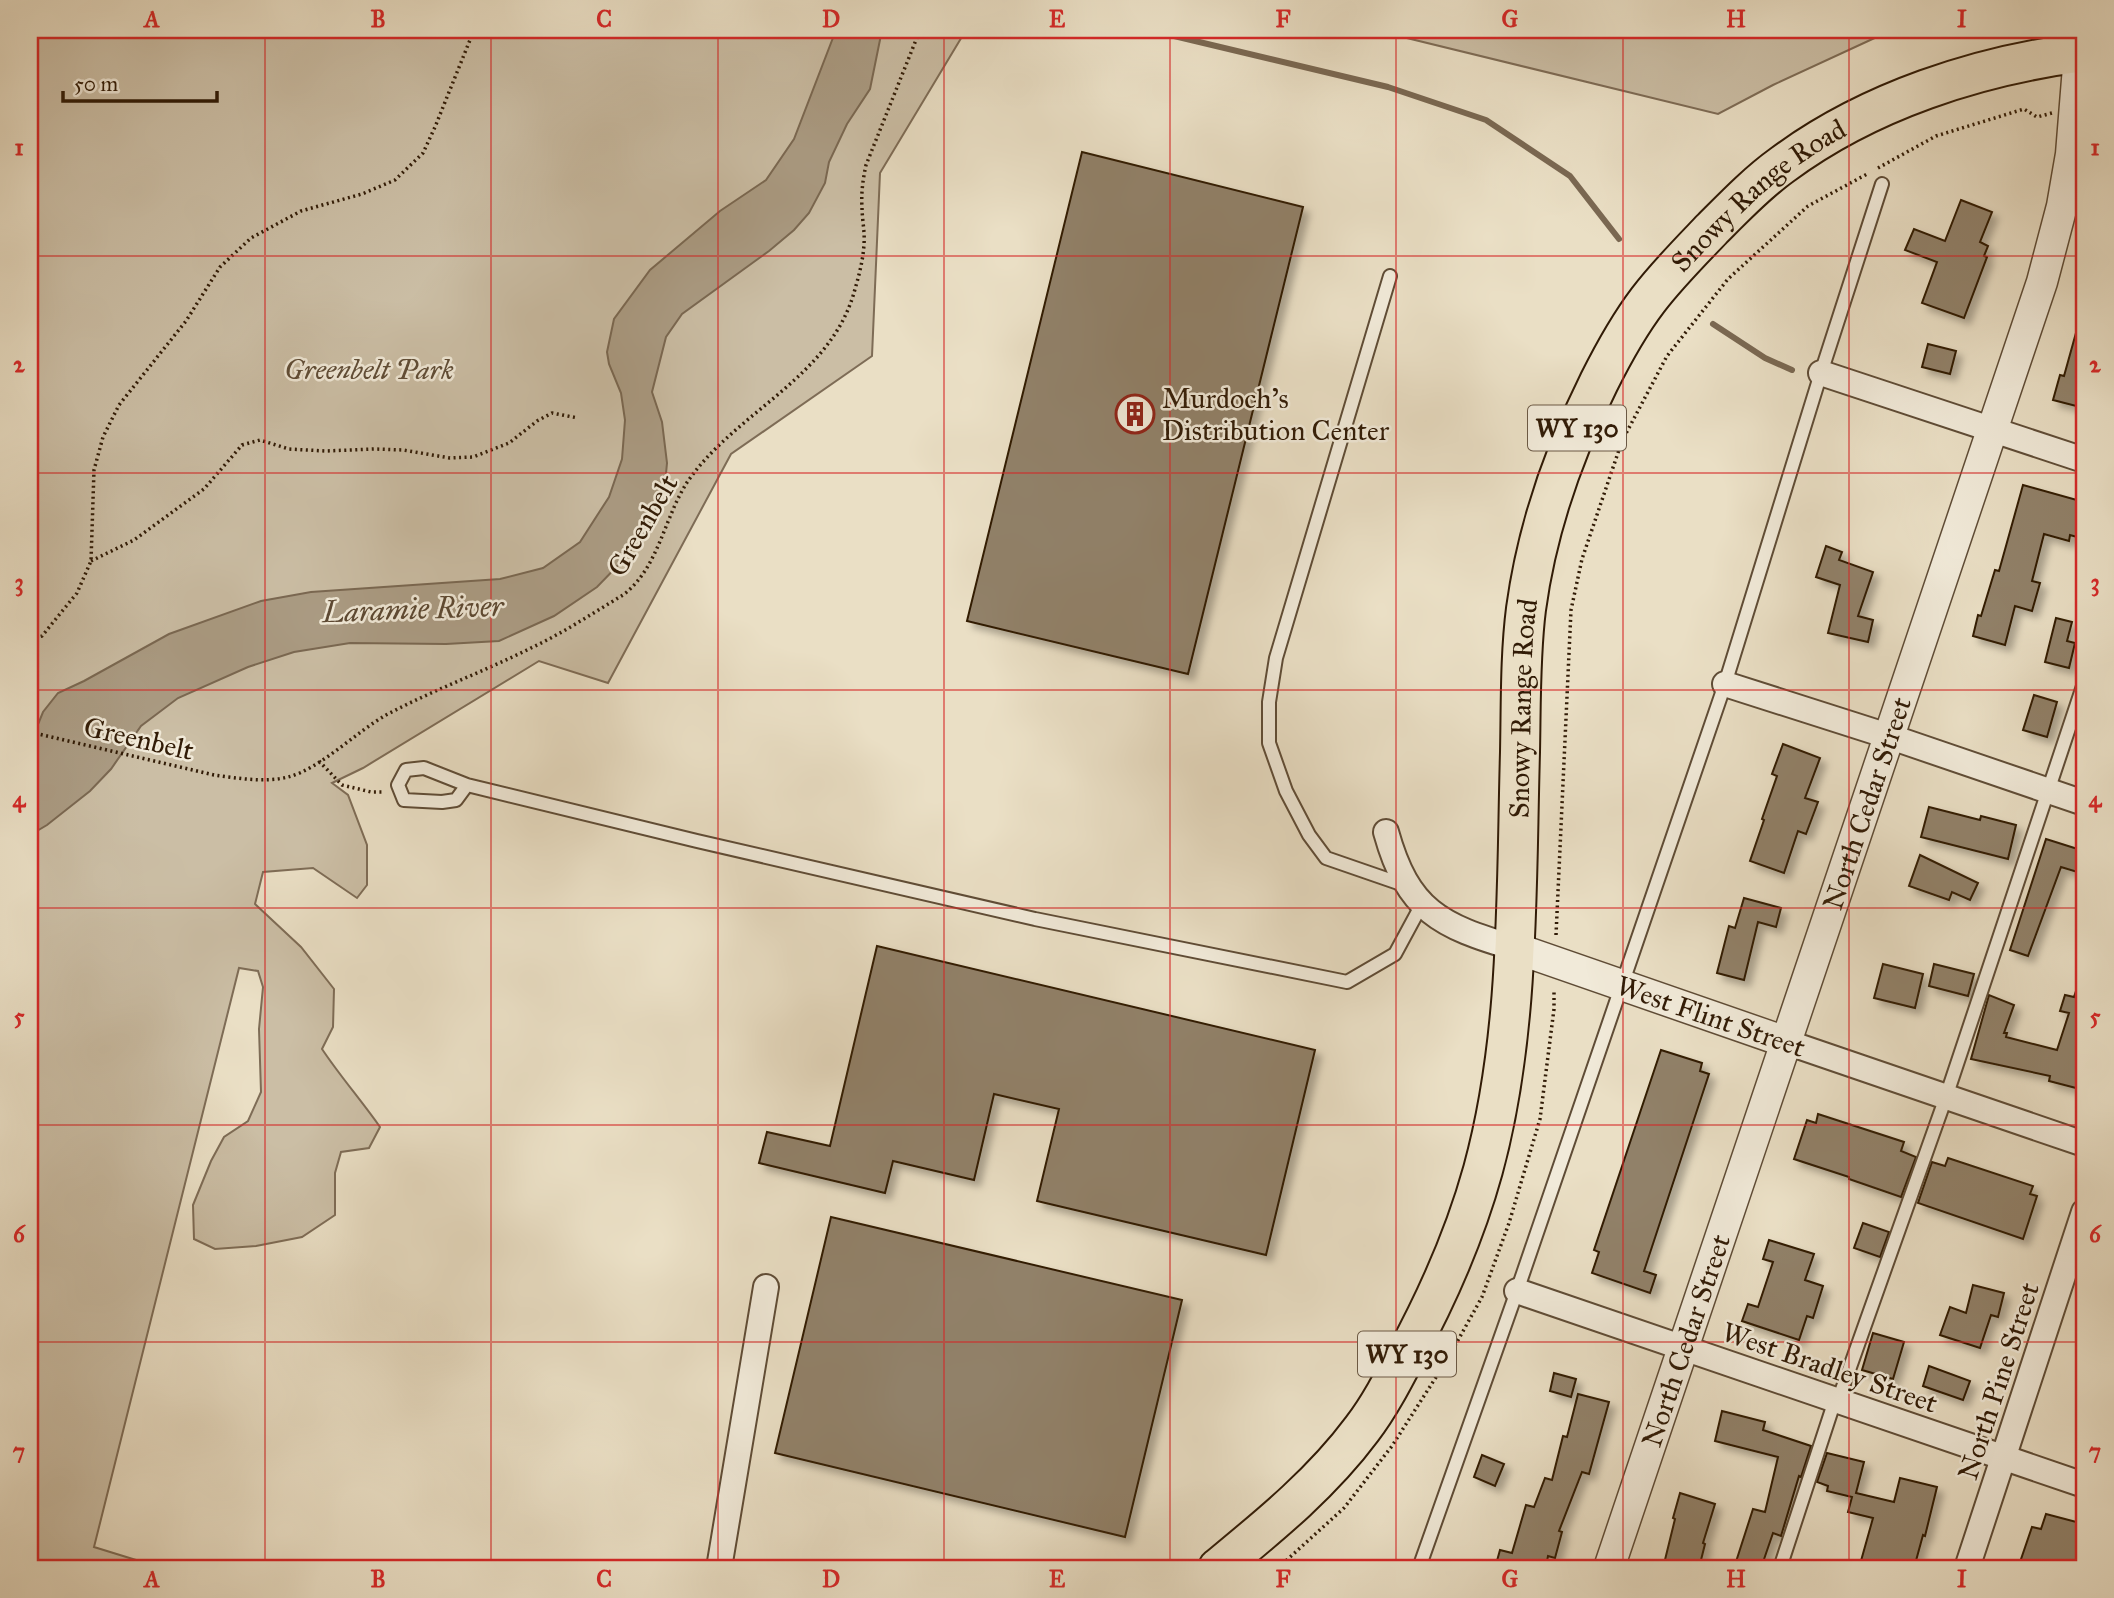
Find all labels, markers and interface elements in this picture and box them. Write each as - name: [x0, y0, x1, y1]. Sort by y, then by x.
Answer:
- text: A: [142, 5, 160, 33]
- text: B: [370, 5, 386, 33]
- text: C: [596, 5, 612, 33]
- text: D: [822, 5, 840, 33]
- text: E: [1049, 5, 1066, 33]
- text: F: [1275, 5, 1291, 33]
- text: G: [1502, 5, 1519, 33]
- text: H: [1726, 5, 1746, 33]
- text: I: [1957, 5, 1967, 33]
- scale bar: [63, 60, 217, 104]
- text: 50 m: [74, 71, 119, 97]
- street label: Snowy Range Road: [1663, 111, 1852, 279]
- text: 1: [14, 133, 24, 161]
- text: 1: [2090, 133, 2100, 161]
- text: 2: [13, 350, 25, 378]
- text: 2: [2089, 350, 2101, 378]
- park label: Greenbelt Park: [284, 352, 454, 387]
- place label: Murdoch's Distribution Center: [1162, 381, 1390, 448]
- building icon: Murdoch's Distribution Center: [1114, 393, 1156, 435]
- road number: WY 130: [1528, 406, 1626, 450]
- street label: Greenbelt: [599, 468, 686, 582]
- text: 3: [14, 568, 24, 597]
- text: 3: [2090, 568, 2100, 597]
- water label: Laramie River: [320, 588, 506, 630]
- street label: Snowy Range Road: [1502, 596, 1545, 819]
- street label: North Cedar Street: [1815, 692, 1919, 914]
- street label: Greenbelt: [80, 709, 197, 768]
- text: 4: [13, 785, 27, 813]
- text: 4: [2089, 785, 2103, 813]
- street label: West Flint Street: [1612, 968, 1810, 1065]
- text: 5: [14, 1002, 25, 1030]
- text: 5: [2090, 1002, 2101, 1030]
- text: 6: [13, 1220, 26, 1248]
- text: 6: [2089, 1220, 2102, 1248]
- street label: North Cedar Street: [1634, 1230, 1738, 1452]
- street label: North Pine Street: [1950, 1278, 2047, 1484]
- street label: West Bradley Street: [1717, 1314, 1942, 1421]
- road number: WY 130: [1358, 1331, 1456, 1376]
- text: 7: [13, 1437, 25, 1465]
- text: 7: [2089, 1437, 2101, 1465]
- text: A: [142, 1565, 160, 1593]
- text: B: [370, 1565, 386, 1593]
- text: C: [596, 1565, 612, 1593]
- text: D: [822, 1565, 840, 1593]
- text: E: [1049, 1565, 1066, 1593]
- text: F: [1275, 1565, 1291, 1593]
- text: G: [1502, 1565, 1519, 1593]
- text: H: [1726, 1565, 1746, 1593]
- text: I: [1957, 1565, 1967, 1593]

